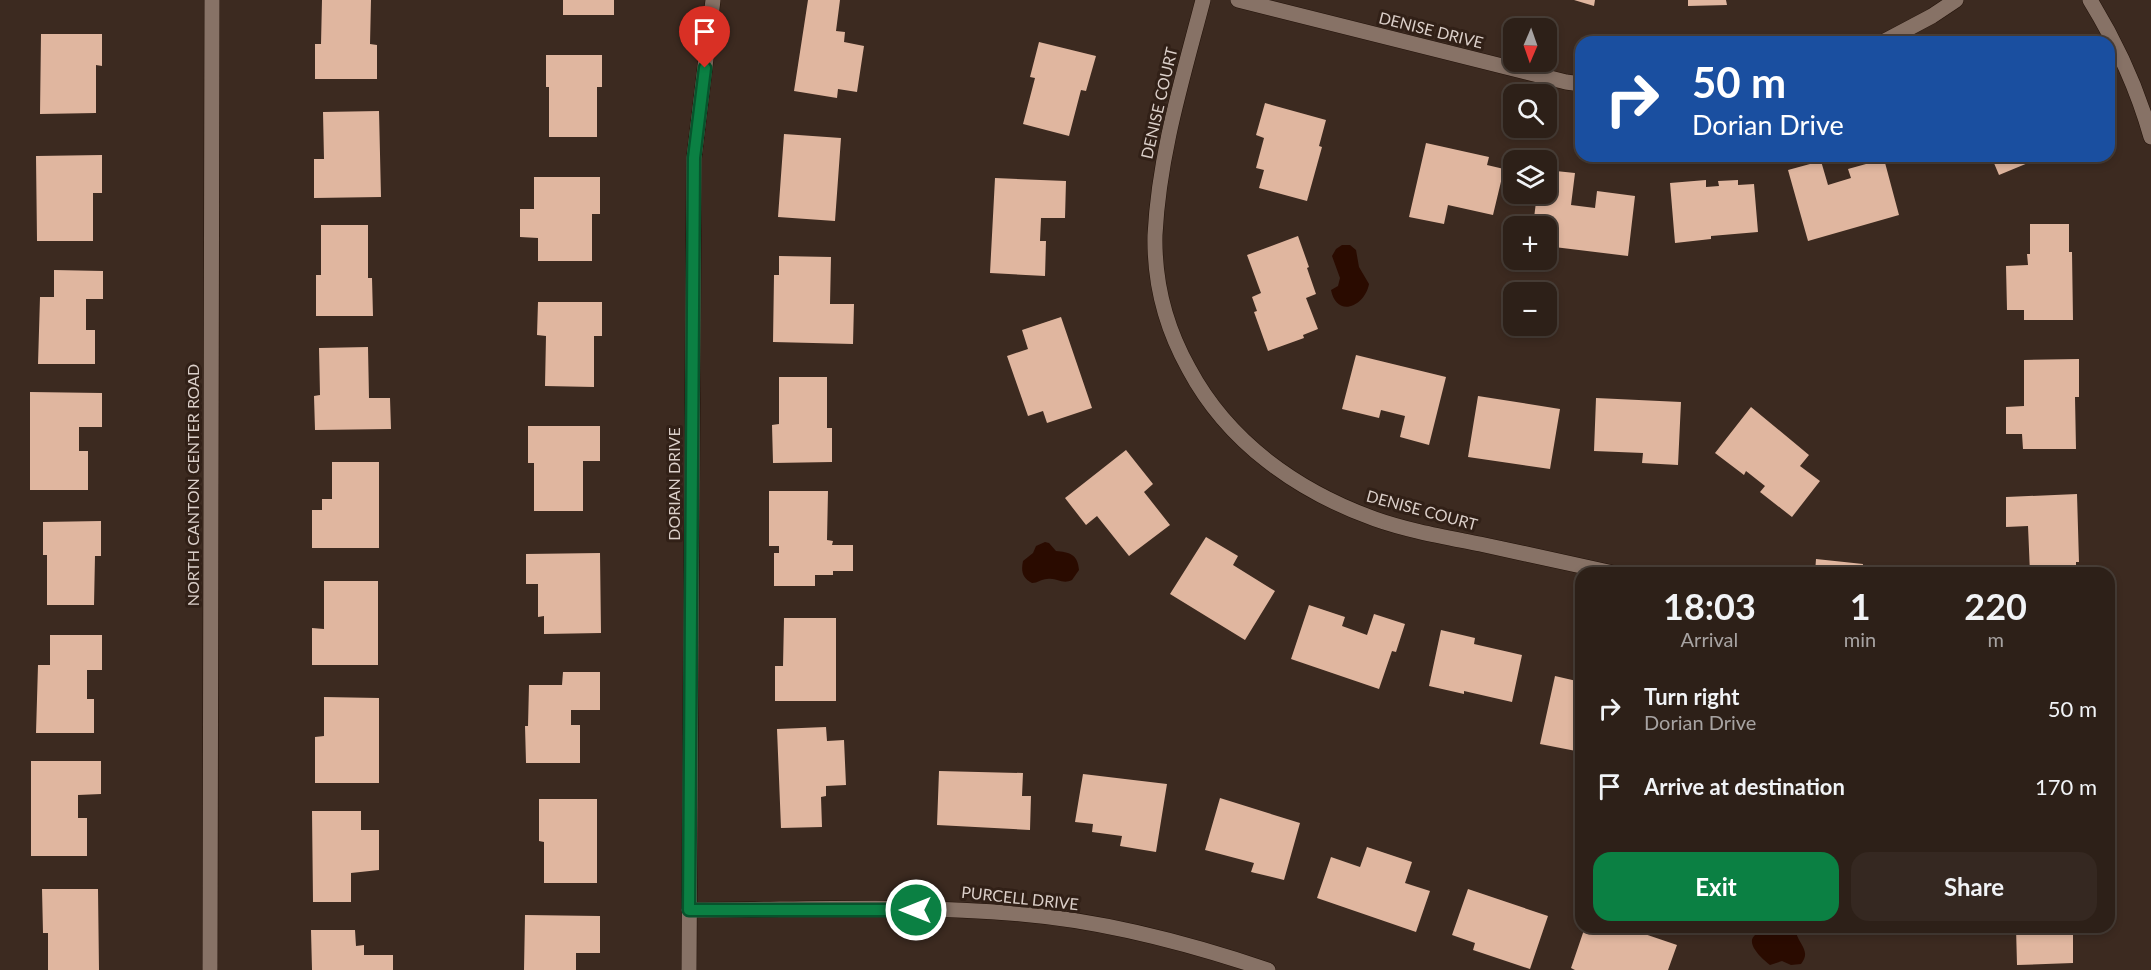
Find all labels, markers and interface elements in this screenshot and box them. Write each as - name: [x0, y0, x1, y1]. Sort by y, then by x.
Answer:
- pin: [679, 6, 730, 68]
- street label: DENISE DRIVE: [1377, 7, 1485, 52]
- icon: arrive: [688, 15, 721, 48]
- north arrow: [1503, 18, 1557, 72]
- map controls: [1503, 18, 1557, 336]
- street label: DENISE COURT: [1136, 45, 1181, 161]
- text: 50 m: [1692, 57, 1786, 107]
- icon: right: [1593, 60, 1671, 138]
- button: search: [1503, 84, 1557, 138]
- text: Dorian Drive: [1692, 108, 1844, 141]
- button: layers: [1503, 150, 1557, 204]
- button: +: [1503, 216, 1557, 270]
- button: −: [1503, 282, 1557, 336]
- street label: NORTH CANTON CENTER ROAD: [183, 364, 202, 606]
- street label: DORIAN DRIVE: [664, 427, 683, 541]
- street label: DENISE COURT: [1364, 486, 1480, 534]
- text: 18:03: [1663, 584, 1756, 628]
- text: 1: [1850, 584, 1871, 628]
- text: 220: [1964, 584, 2027, 628]
- text: Arrival: [1681, 627, 1738, 651]
- text: min: [1844, 627, 1876, 651]
- text: m: [1987, 627, 2004, 651]
- text: Turn right: [1644, 683, 1739, 710]
- icon: right: [1593, 692, 1626, 725]
- text: 50 m: [2048, 695, 2097, 722]
- text: Dorian Drive: [1644, 710, 1756, 734]
- icon: arrive: [1593, 770, 1626, 803]
- text: Arrive at destination: [1644, 773, 1845, 800]
- text: 170 m: [2035, 773, 2097, 800]
- button: Exit: [1593, 852, 1839, 921]
- button: Share: [1851, 852, 2097, 921]
- position arrow: [884, 878, 948, 942]
- street label: PURCELL DRIVE: [960, 882, 1080, 913]

